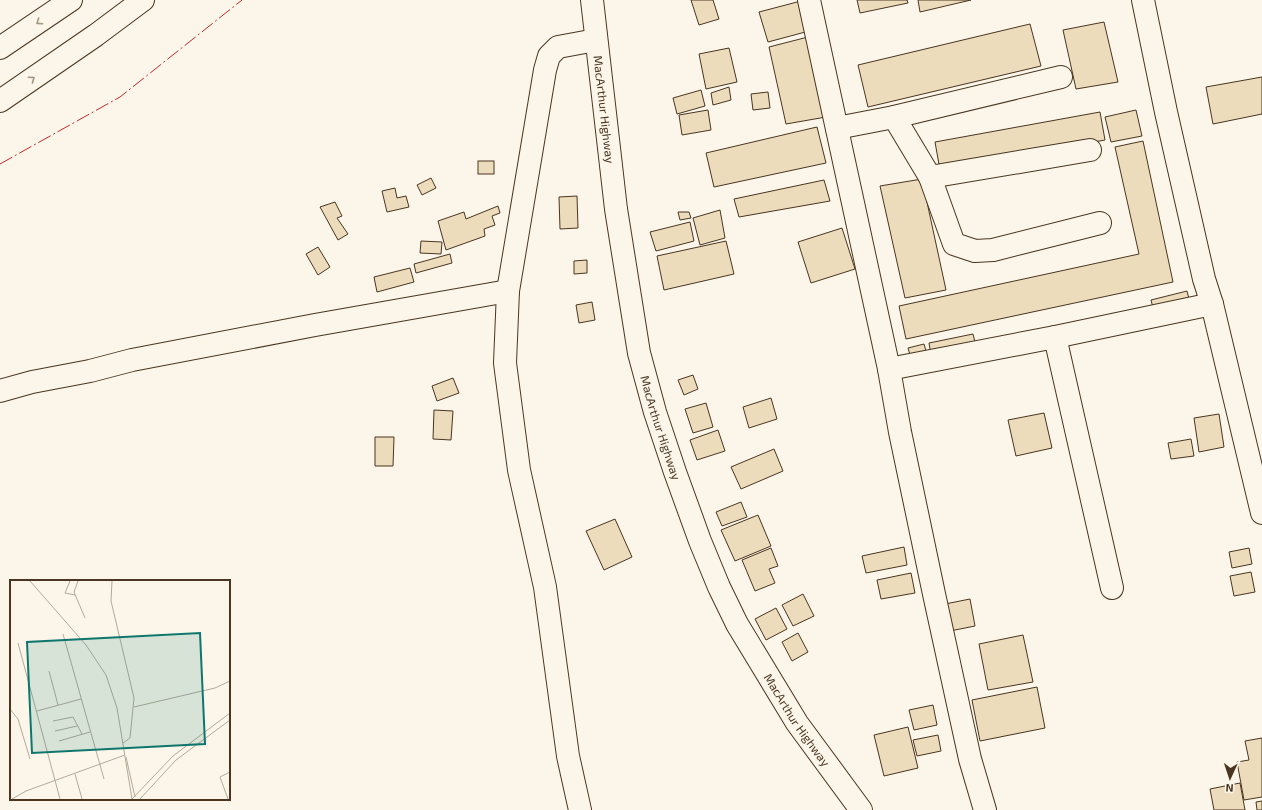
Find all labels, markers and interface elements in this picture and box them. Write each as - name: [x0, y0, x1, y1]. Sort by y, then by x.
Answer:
- one-way arrow: [36, 17, 43, 25]
- street label: MacArthur Highway: [591, 55, 618, 165]
- one-way arrow: [28, 76, 35, 84]
- street label: MacArthur Highway: [638, 374, 684, 482]
- inset map: [10, 580, 230, 800]
- street label: MacArthur Highway: [762, 671, 834, 769]
- north arrow: [1210, 758, 1250, 798]
- text: N: [1225, 782, 1234, 795]

